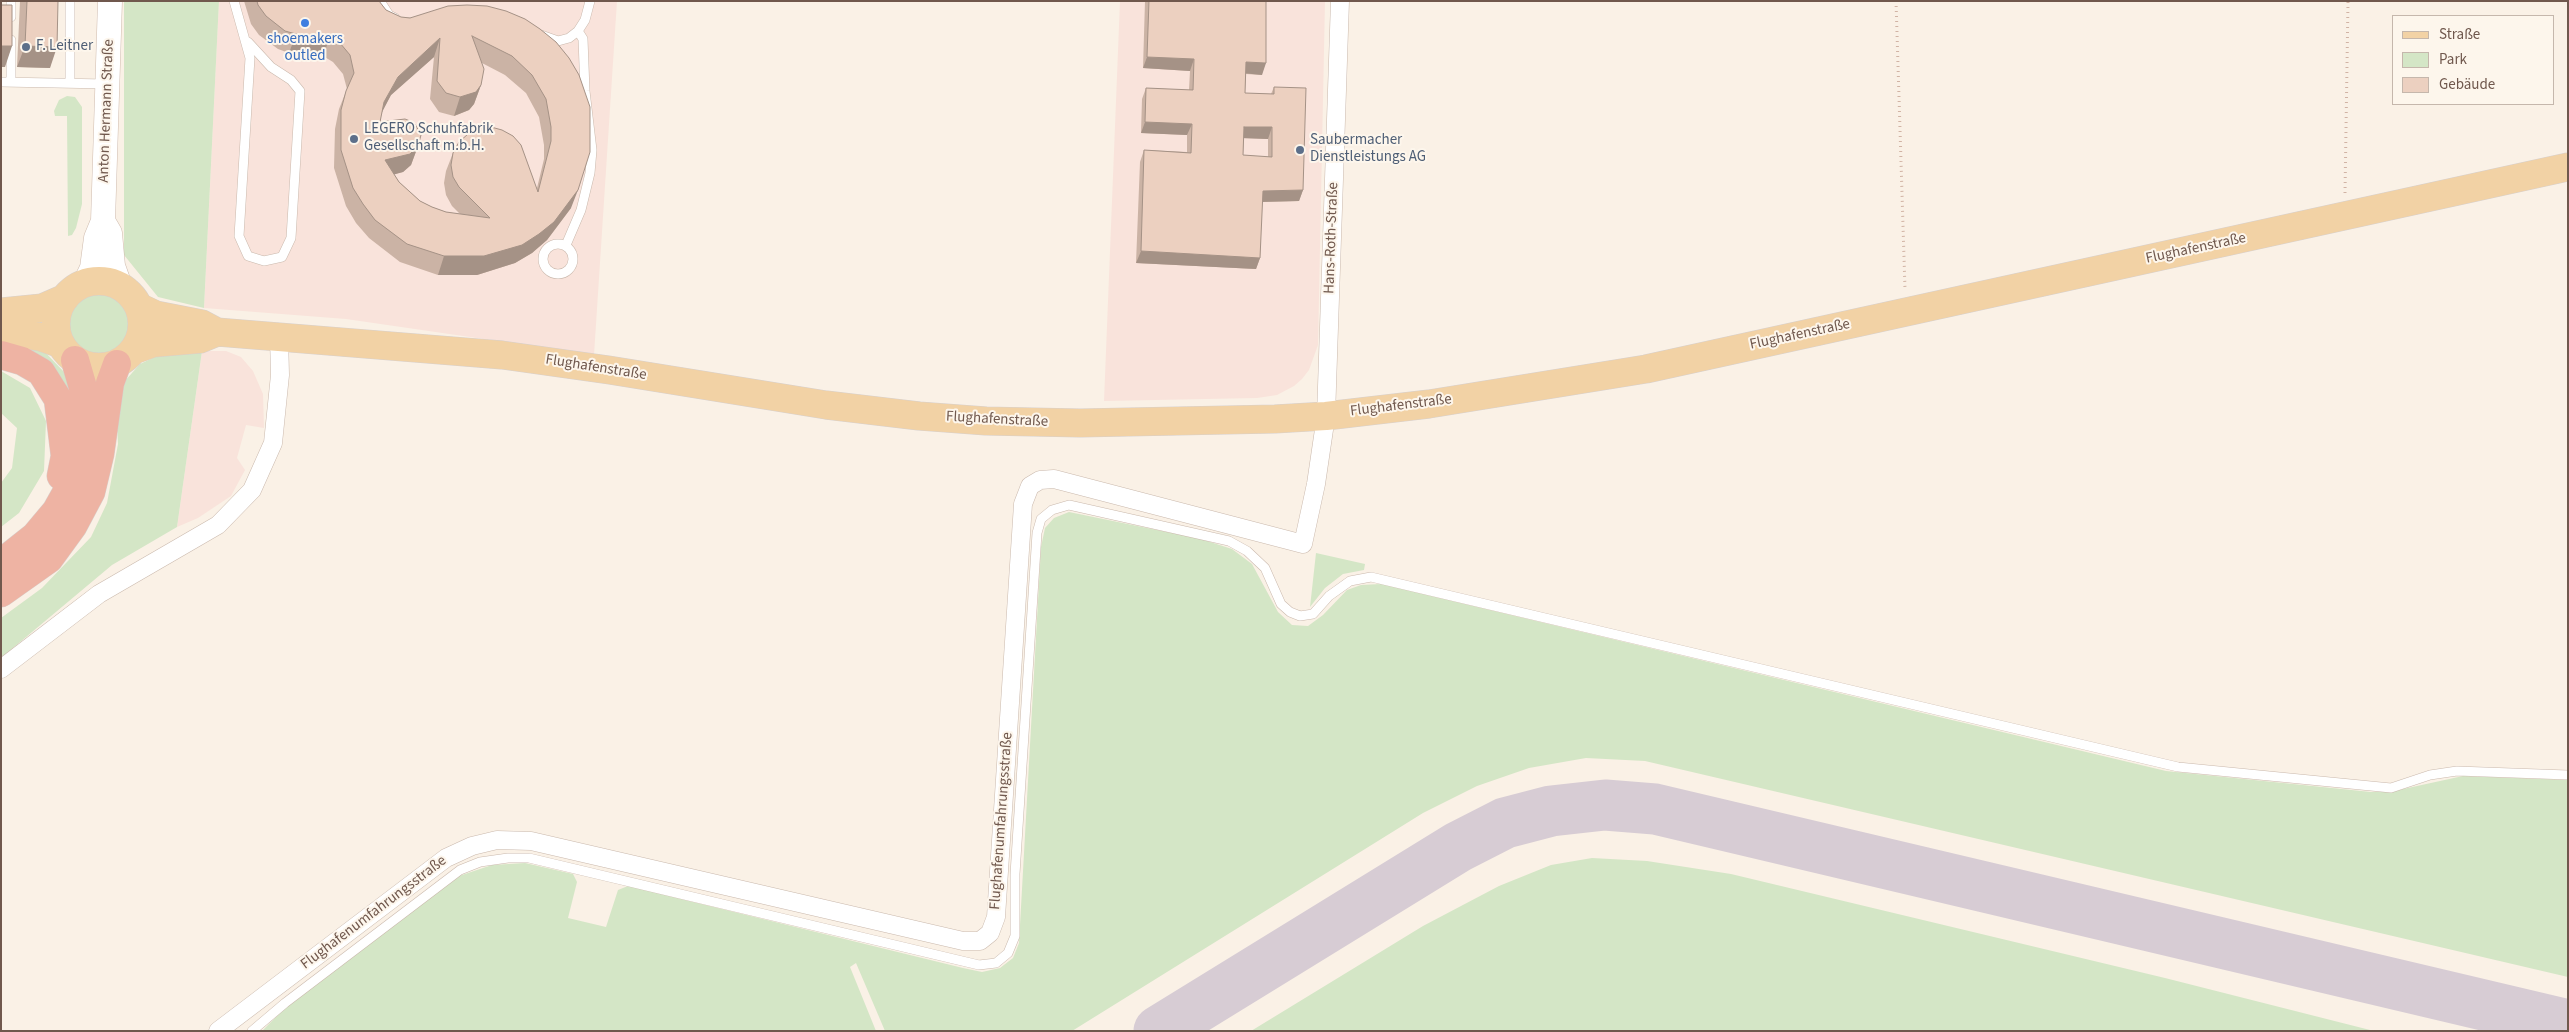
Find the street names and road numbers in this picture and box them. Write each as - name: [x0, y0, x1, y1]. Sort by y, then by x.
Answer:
- street label: Anton Hermann Straße: [95, 39, 119, 183]
- street label: Hans-Roth-Straße: [1321, 182, 1343, 294]
- street label: Flughafenstraße: [2144, 230, 2248, 268]
- street label: Flughafenstraße: [1748, 316, 1852, 354]
- street label: Flughafenstraße: [544, 351, 648, 385]
- street label: Flughafenstraße: [1349, 391, 1453, 421]
- street label: Flughafenstraße: [946, 408, 1048, 432]
- street label: Flughafenumfahrungsstraße: [987, 732, 1017, 910]
- street label: Flughafenumfahrungsstraße: [298, 852, 450, 974]

